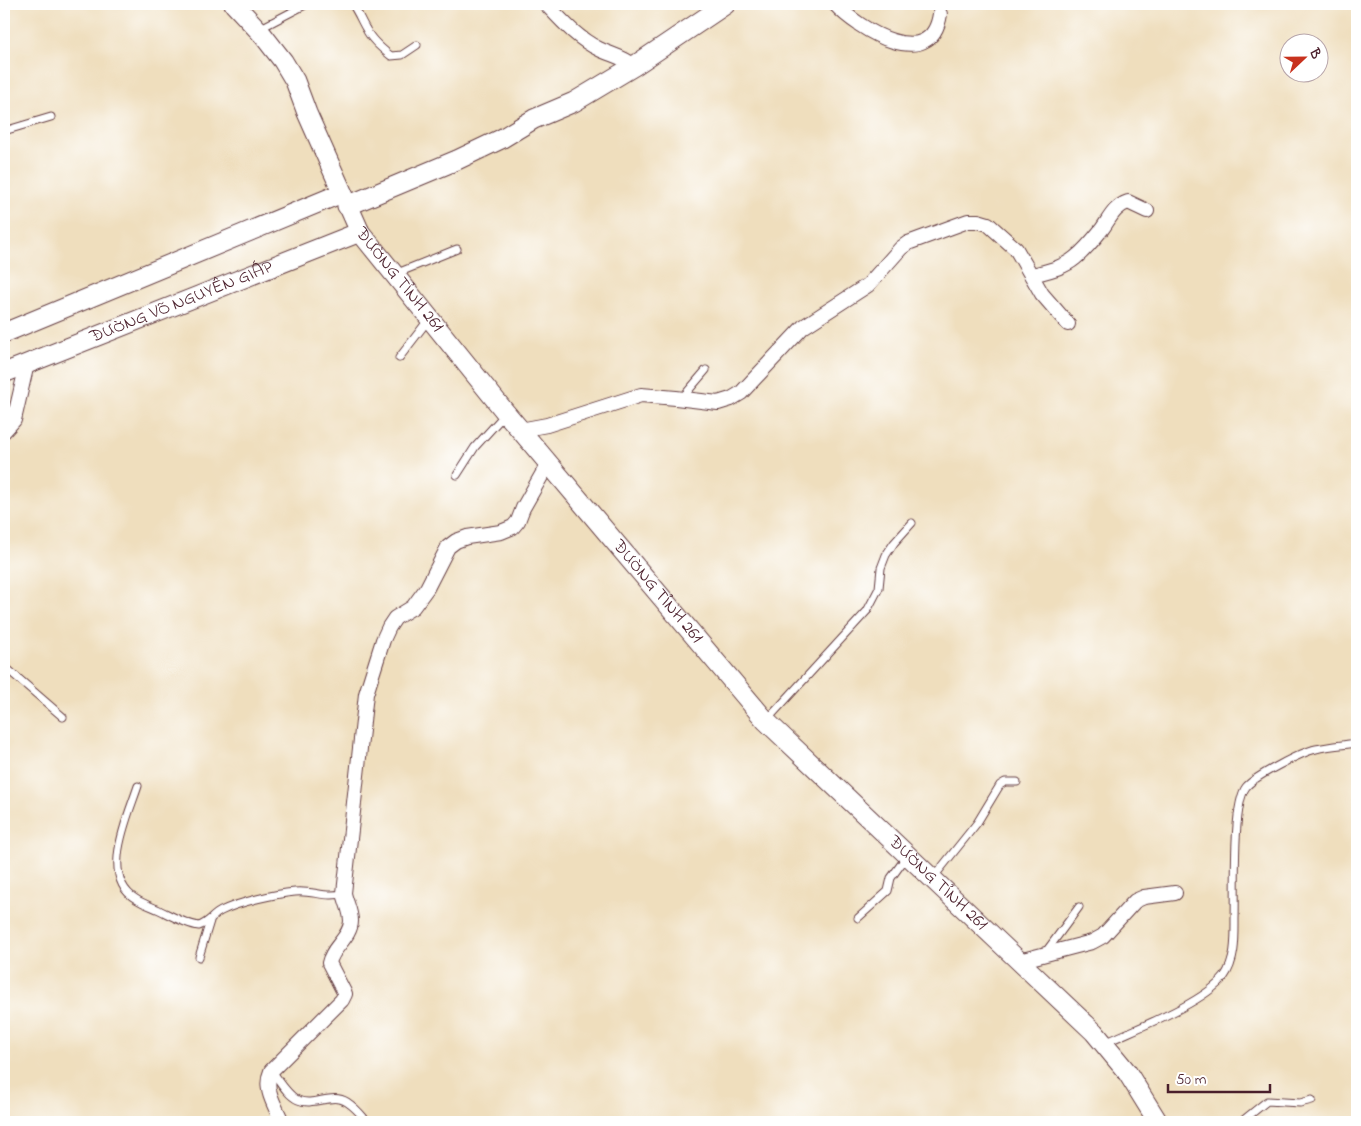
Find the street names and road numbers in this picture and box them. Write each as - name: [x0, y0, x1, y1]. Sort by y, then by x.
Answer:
- street label: ĐƯỜNG TỈNH 261: [348, 221, 450, 339]
- street label: ĐƯỜNG VÕ NGUYÊN GIÁP: [85, 254, 278, 351]
- street label: ĐƯỜNG TỈNH 261: [605, 534, 709, 650]
- street label: ĐƯỜNG TỈNH 261: [881, 829, 993, 938]

